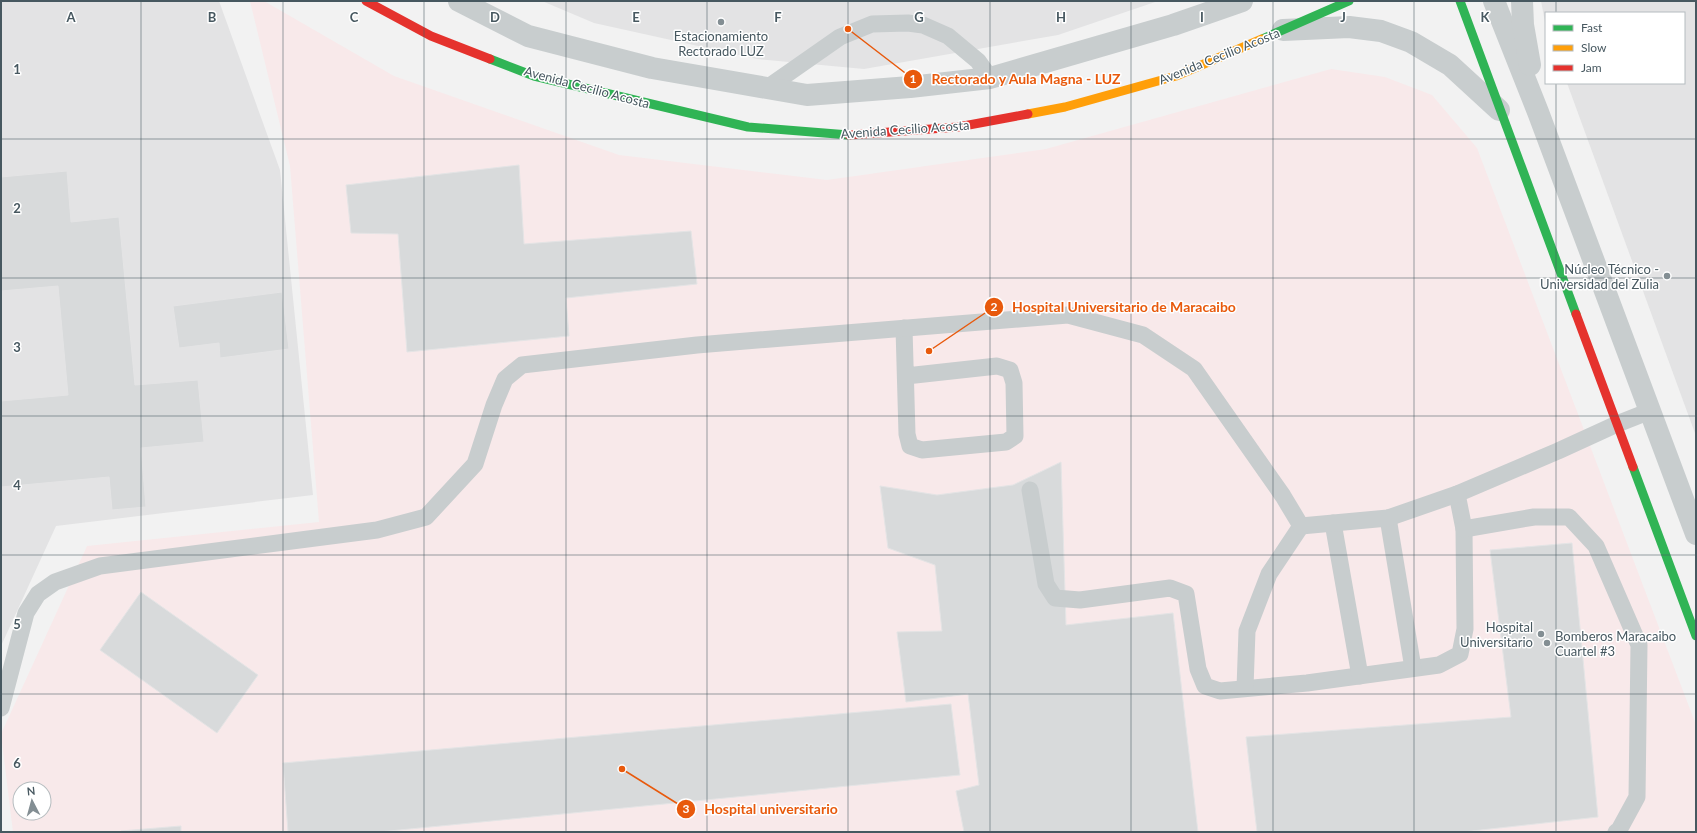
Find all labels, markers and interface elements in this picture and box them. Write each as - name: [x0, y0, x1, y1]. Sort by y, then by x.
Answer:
- text: A: [65, 9, 76, 25]
- text: B: [208, 9, 217, 25]
- text: C: [350, 9, 359, 25]
- text: D: [490, 9, 500, 25]
- text: E: [632, 9, 640, 25]
- text: F: [774, 9, 782, 25]
- text: G: [914, 9, 924, 25]
- text: H: [1056, 9, 1066, 25]
- text: I: [1200, 9, 1204, 25]
- text: J: [1340, 9, 1346, 25]
- text: K: [1481, 9, 1491, 25]
- legend: [1545, 12, 1685, 84]
- marker: Estacionamiento Rectorado LUZ: [716, 17, 726, 27]
- text: Fast: [1581, 20, 1603, 35]
- street label: Avenida Cecilio Acosta: [1156, 24, 1282, 88]
- place label: Estacionamiento Rectorado LUZ: [674, 28, 768, 59]
- text: Slow: [1581, 40, 1607, 55]
- text: Jam: [1581, 60, 1602, 75]
- text: 1: [13, 61, 21, 77]
- street label: Avenida Cecilio Acosta: [523, 63, 651, 111]
- callout: Rectorado y Aula Magna - LUZ: [903, 66, 1129, 92]
- text: Rectorado y Aula Magna - LUZ: [931, 70, 1121, 87]
- text: 1: [910, 71, 917, 86]
- street label: Avenida Cecilio Acosta: [840, 117, 970, 141]
- text: 2: [13, 200, 21, 216]
- place label: Núcleo Técnico - Universidad del Zulia: [1540, 261, 1659, 292]
- marker: Núcleo Técnico - Universidad del Zulia: [1662, 271, 1672, 281]
- callout: Hospital Universitario de Maracaibo: [984, 294, 1244, 320]
- text: Hospital Universitario de Maracaibo: [1012, 298, 1236, 315]
- text: 2: [991, 299, 998, 314]
- text: 3: [13, 339, 21, 355]
- text: 4: [13, 477, 21, 493]
- text: 5: [13, 616, 21, 632]
- place label: Hospital Universitario: [1460, 619, 1533, 650]
- place label: Bomberos Maracaibo Cuartel #3: [1555, 628, 1676, 659]
- marker: Hospital Universitario: [1536, 629, 1546, 639]
- marker: Bomberos Maracaibo Cuartel #3: [1542, 638, 1552, 648]
- text: 6: [13, 755, 21, 771]
- north arrow: [12, 781, 52, 821]
- text: N: [26, 784, 36, 797]
- callout: Hospital universitario: [676, 796, 846, 822]
- text: Hospital universitario: [704, 800, 838, 817]
- text: 3: [683, 801, 690, 816]

